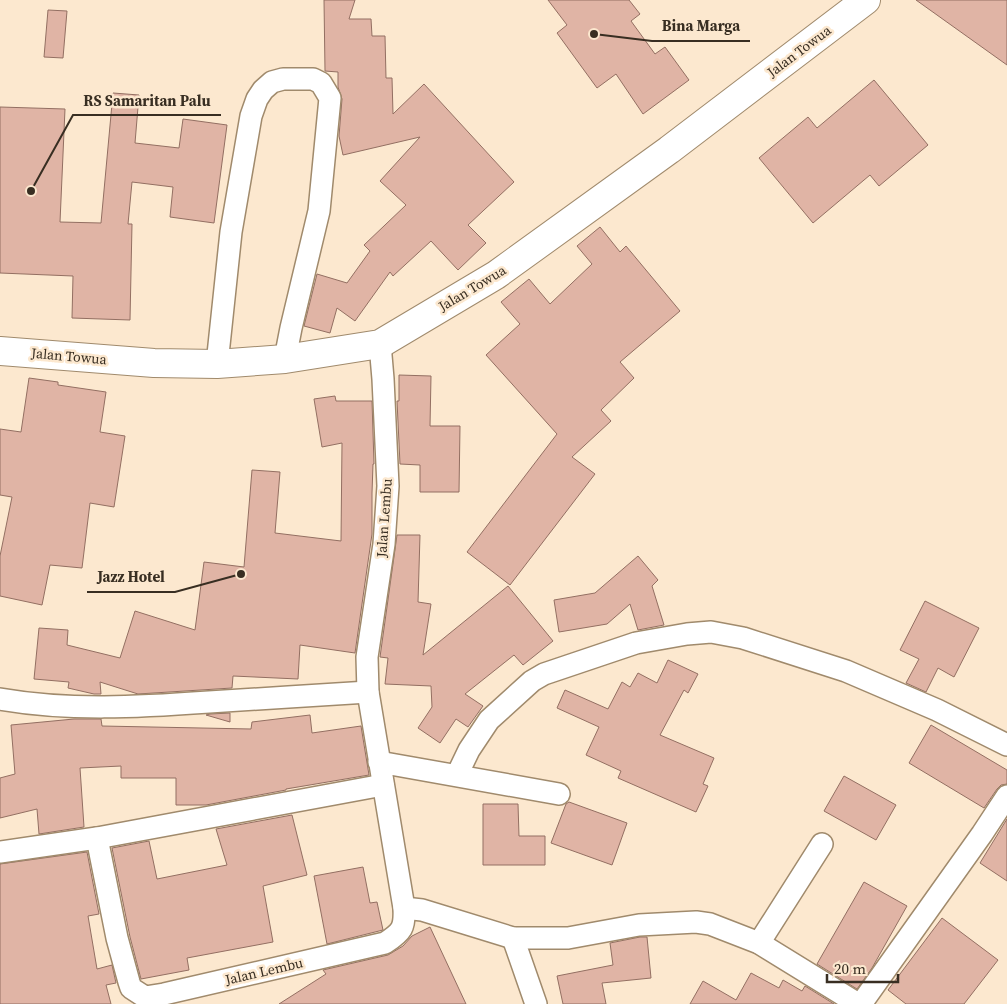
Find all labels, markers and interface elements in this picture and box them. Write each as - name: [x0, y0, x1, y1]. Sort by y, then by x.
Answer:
- callout: Bina Marga: [652, 11, 750, 41]
- text: Bina Marga: [662, 15, 741, 36]
- street label: Jalan Towua: [762, 20, 836, 82]
- callout: RS Samaritan Palu: [73, 85, 221, 115]
- text: RS Samaritan Palu: [83, 90, 211, 111]
- street label: Jalan Towua: [434, 259, 510, 317]
- street label: Jalan Towua: [29, 343, 108, 369]
- street label: Jalan Lembu: [371, 478, 397, 559]
- callout: Jazz Hotel: [87, 562, 175, 592]
- text: Jazz Hotel: [96, 566, 165, 587]
- street label: Jalan Lembu: [222, 952, 305, 990]
- scale bar: [827, 952, 898, 984]
- text: 20 m: [834, 958, 866, 979]

